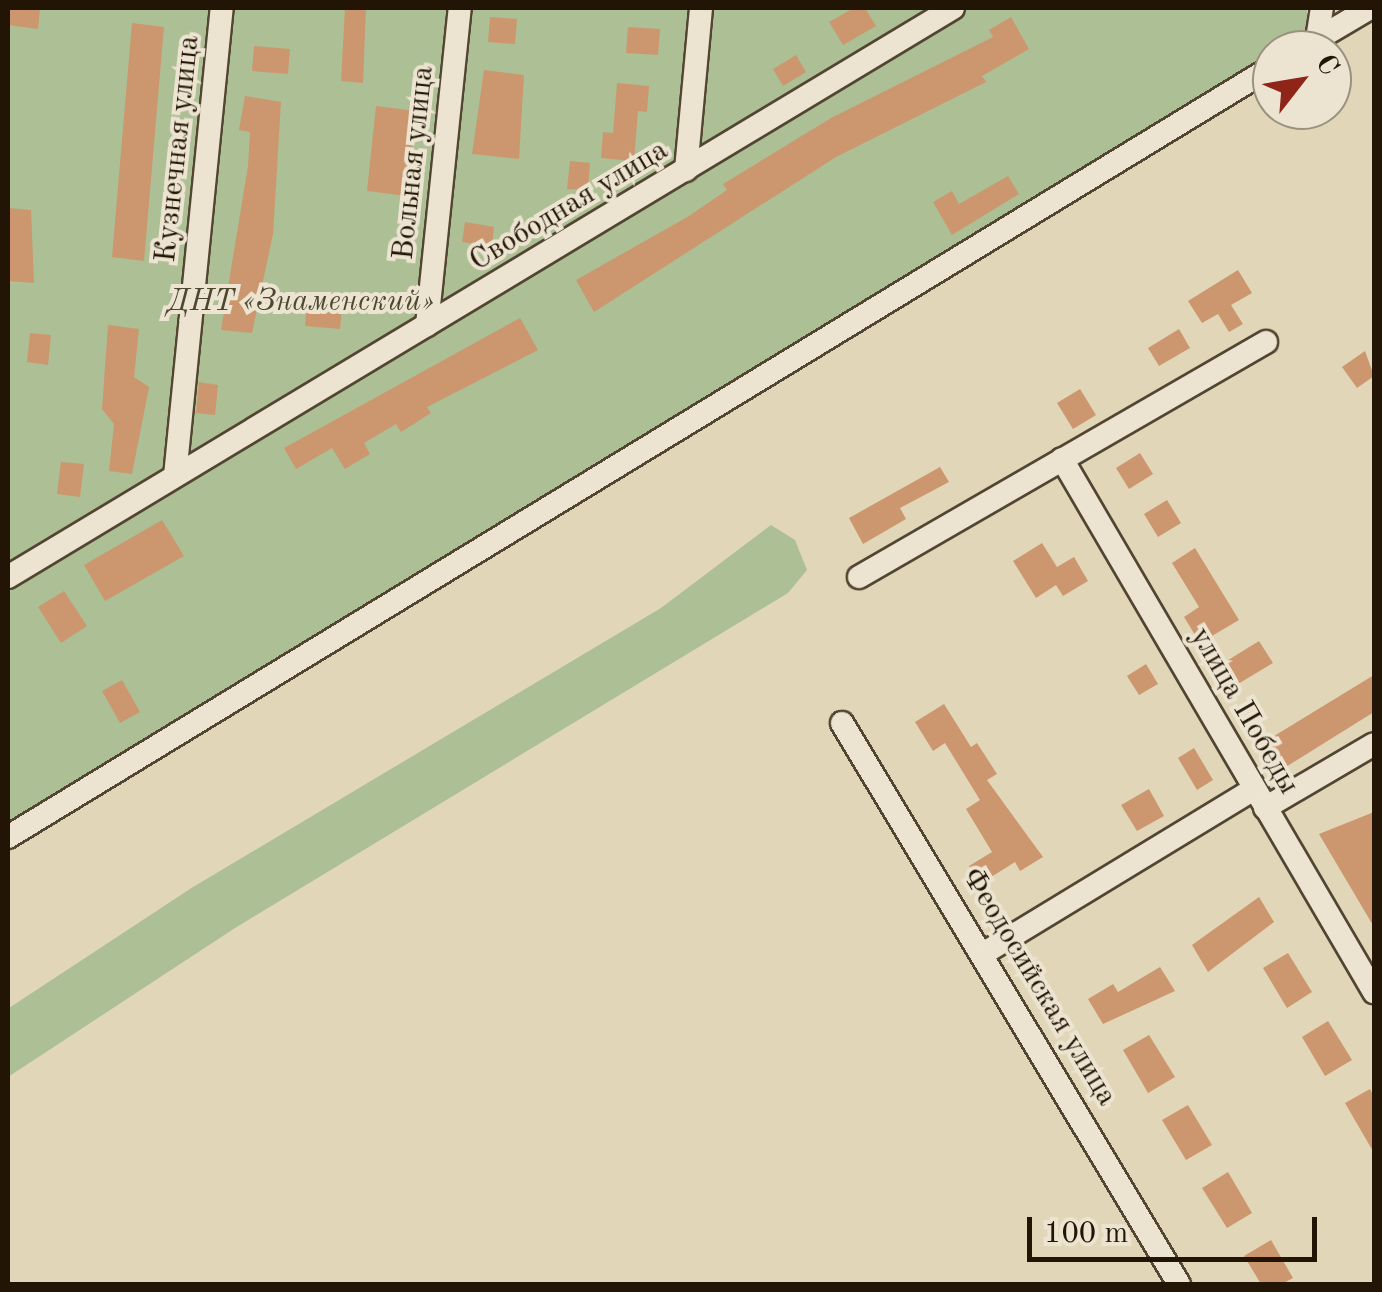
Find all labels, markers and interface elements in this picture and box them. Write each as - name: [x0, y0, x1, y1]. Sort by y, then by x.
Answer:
- north arrow: [1252, 30, 1352, 130]
- street label: Кузнечная улица: [148, 34, 208, 264]
- text: С: [1309, 50, 1343, 81]
- street label: Вольная улица: [386, 64, 442, 262]
- street label: Свободная улица: [463, 133, 675, 279]
- park label: ДНТ «Знаменский»: [168, 284, 434, 320]
- street label: улица Победы: [1182, 621, 1306, 801]
- street label: Феодосийская улица: [954, 861, 1124, 1113]
- scale bar: [1032, 1197, 1322, 1259]
- text: 100 m: [1044, 1219, 1128, 1249]

